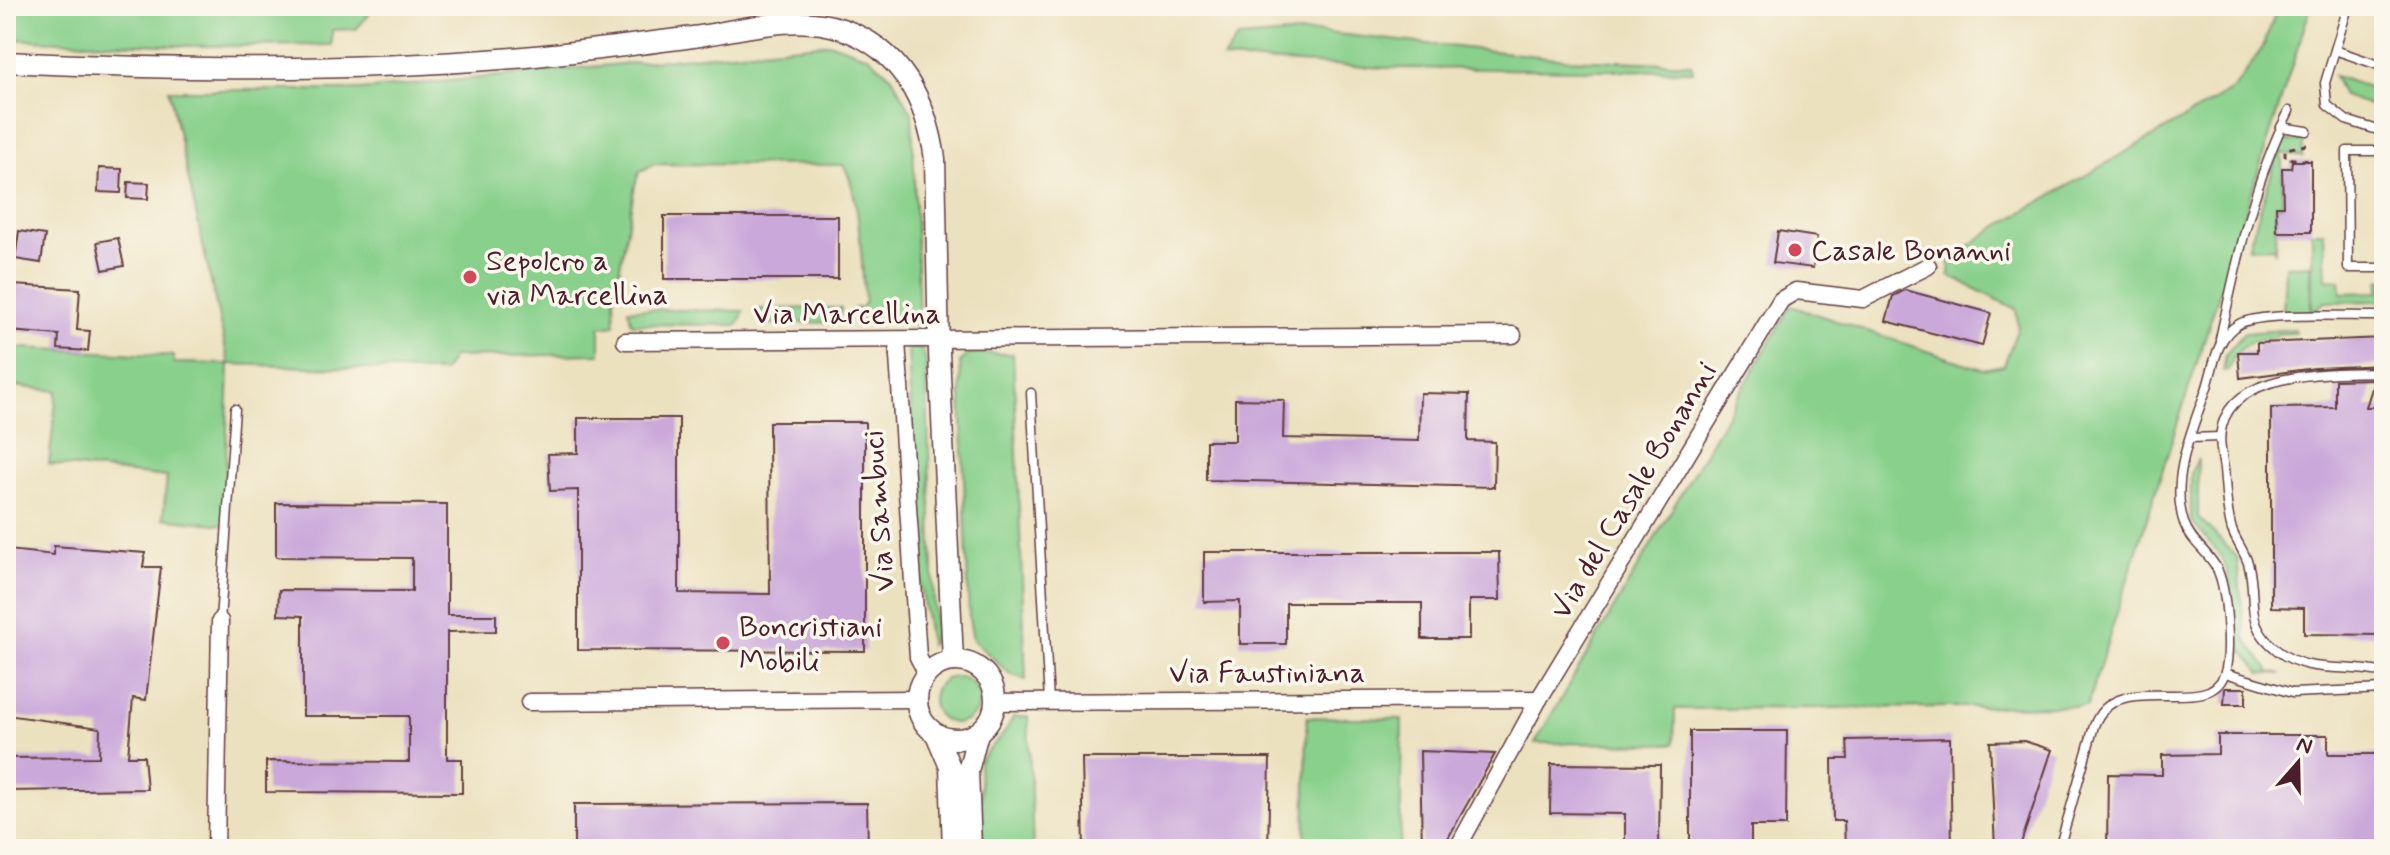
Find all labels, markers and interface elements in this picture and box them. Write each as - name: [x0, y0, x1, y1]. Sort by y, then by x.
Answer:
- place label: Casale Bonanni: [1811, 232, 2011, 271]
- marker: Casale Bonanni: [1786, 241, 1804, 259]
- place label: Sepolcro a via Marcellina: [486, 242, 668, 315]
- marker: Sepolcro a via Marcellina: [461, 268, 479, 286]
- street label: Via Marcellina: [753, 295, 941, 334]
- street label: Via del Casale Bonanni: [1542, 355, 1727, 627]
- street label: Via Sambuci: [854, 429, 905, 593]
- place label: Boncristiani Mobili: [739, 608, 882, 681]
- marker: Boncristiani Mobili: [714, 634, 732, 652]
- street label: Via Faustiniana: [1169, 654, 1365, 693]
- north arrow: [2258, 723, 2338, 803]
- text: N: [2292, 730, 2316, 762]

